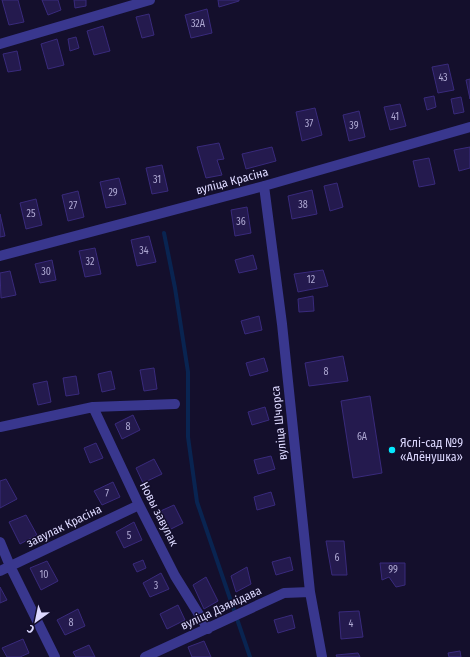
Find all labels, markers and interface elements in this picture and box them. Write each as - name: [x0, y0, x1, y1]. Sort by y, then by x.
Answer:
- house number: 32А: [191, 18, 206, 30]
- house number: 43: [438, 72, 448, 84]
- house number: 41: [391, 111, 399, 123]
- house number: 37: [305, 118, 313, 130]
- house number: 39: [349, 120, 359, 132]
- street label: вуліца Красіна: [194, 165, 270, 197]
- house number: 31: [153, 174, 161, 186]
- house number: 29: [108, 187, 118, 199]
- house number: 38: [298, 199, 308, 211]
- house number: 27: [69, 200, 77, 212]
- house number: 25: [27, 208, 36, 220]
- house number: 36: [236, 216, 246, 228]
- house number: 34: [139, 245, 149, 257]
- house number: 32: [86, 256, 95, 268]
- house number: 30: [41, 266, 51, 278]
- house number: 12: [307, 274, 316, 286]
- house number: 8: [324, 366, 329, 378]
- street label: вуліца Шчорса: [268, 385, 290, 461]
- house number: 8: [126, 421, 131, 433]
- house number: 6А: [357, 431, 368, 443]
- place label: Яслі-сад №9 «Алёнушка»: [400, 436, 463, 464]
- marker: Яслі-сад №9 «Алёнушка»: [387, 445, 397, 455]
- street label: Новы завулак: [137, 480, 181, 549]
- house number: 7: [105, 488, 109, 500]
- street label: завулак Красіна: [24, 502, 104, 550]
- house number: 5: [127, 530, 132, 542]
- house number: 6: [335, 552, 340, 564]
- house number: 99: [388, 564, 398, 576]
- house number: 10: [39, 569, 49, 581]
- house number: 3: [154, 580, 159, 592]
- street label: вуліца Дзямідава: [178, 583, 264, 633]
- north arrow: [16, 601, 56, 641]
- house number: 8: [69, 617, 74, 629]
- house number: 4: [349, 618, 354, 630]
- text: С: [25, 622, 37, 636]

